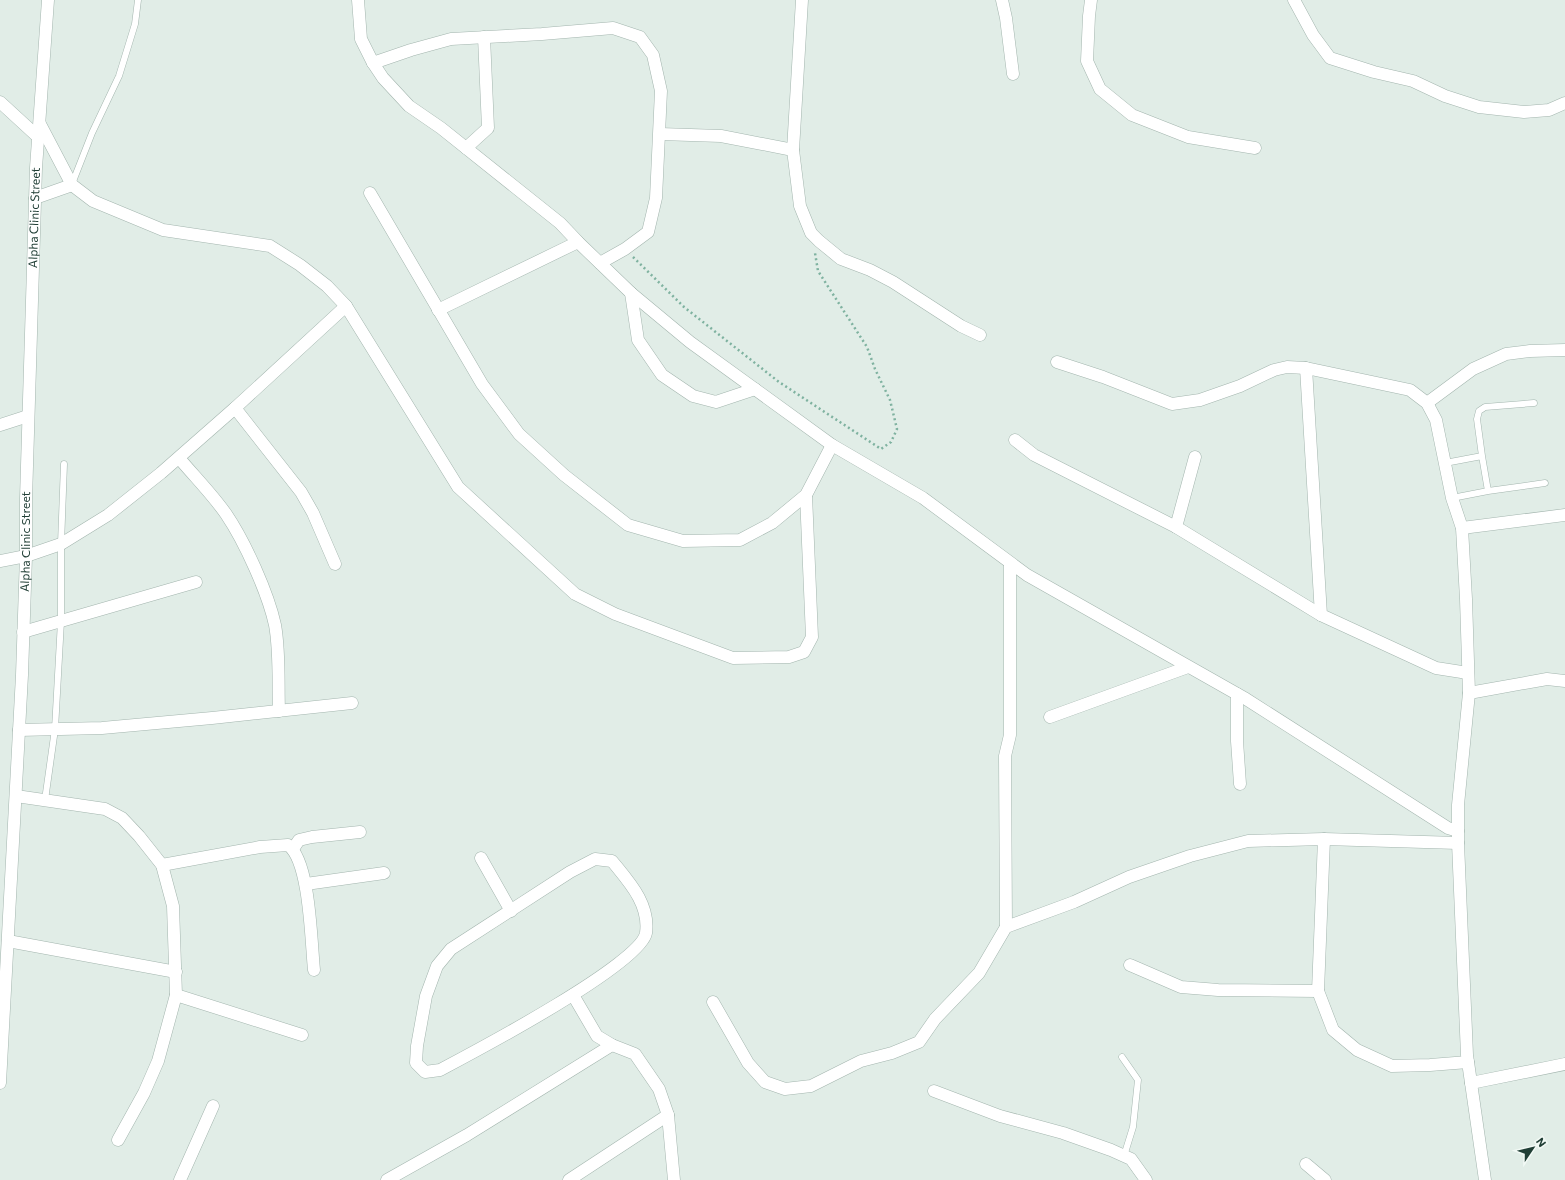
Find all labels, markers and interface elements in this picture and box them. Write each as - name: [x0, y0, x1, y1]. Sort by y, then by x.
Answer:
- street label: Alpha Clinic Street: [25, 167, 42, 268]
- street label: Alpha Clinic Street: [17, 491, 32, 592]
- north arrow: [1513, 1128, 1553, 1168]
- text: N: [1534, 1135, 1549, 1149]

